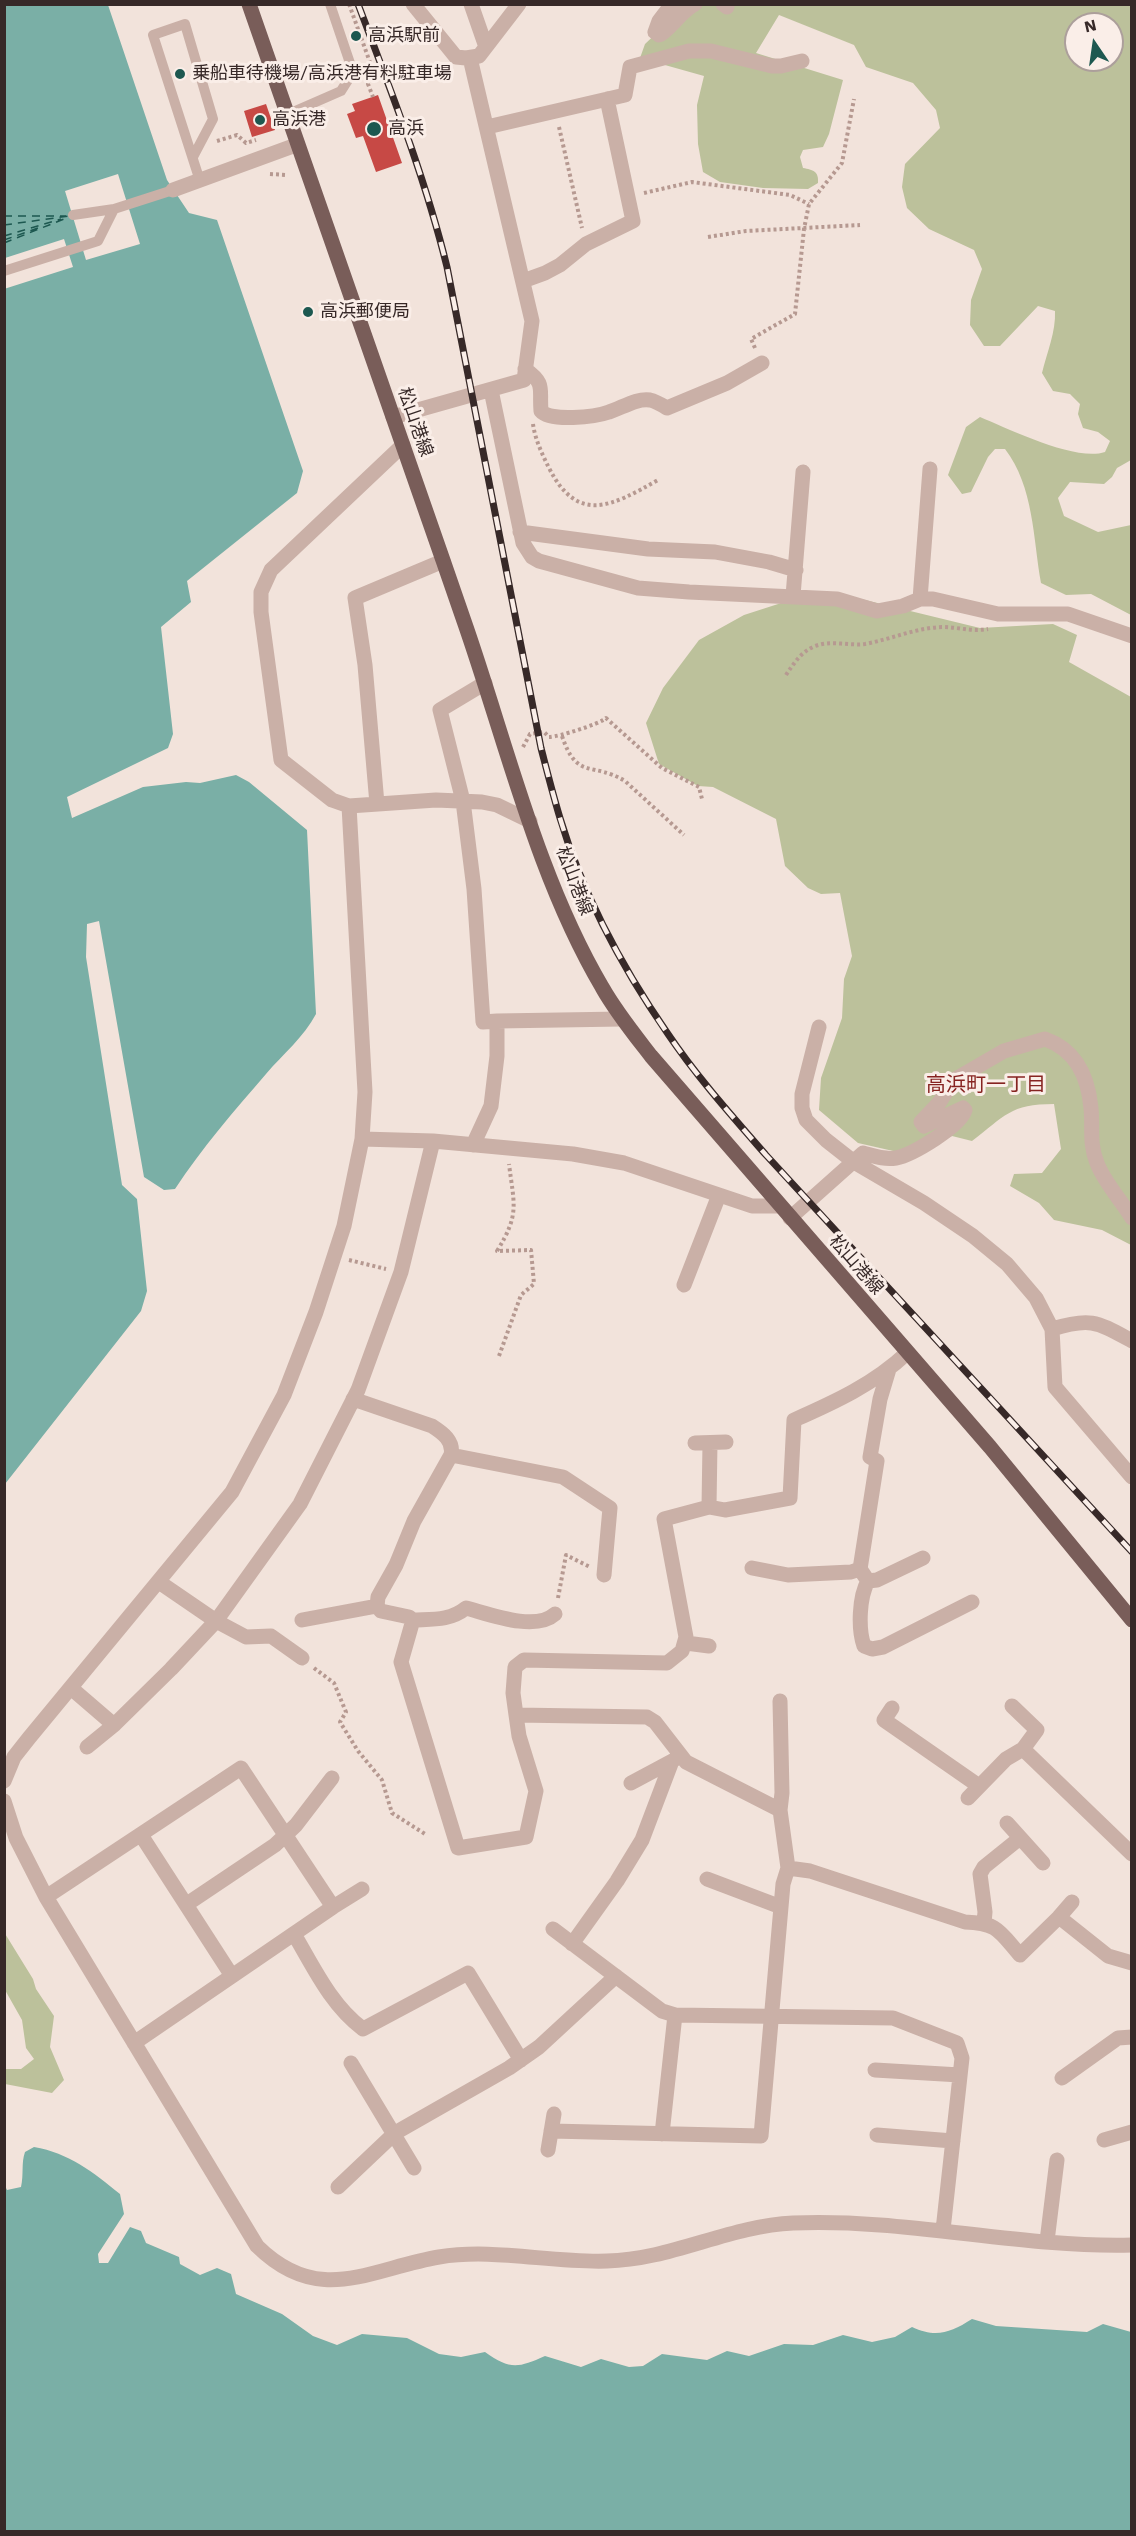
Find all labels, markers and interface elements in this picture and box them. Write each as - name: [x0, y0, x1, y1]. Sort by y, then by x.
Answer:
- north arrow: [1064, 12, 1124, 72]
- text: N: [1082, 15, 1098, 37]
- place label: 高浜駅前: [368, 25, 440, 47]
- marker: 高浜駅前: [349, 29, 363, 43]
- place label: 乗船車待機場/高浜港有料駐車場: [192, 63, 452, 85]
- marker: 乗船車待機場/高浜港有料駐車場: [173, 67, 187, 81]
- place label: 高浜港: [272, 109, 326, 131]
- marker: 高浜港: [253, 113, 267, 127]
- place label: 高浜: [388, 118, 424, 140]
- marker: 高浜: [365, 120, 383, 138]
- place label: 高浜郵便局: [320, 301, 410, 323]
- marker: 高浜郵便局: [301, 305, 315, 319]
- street label: 松山港線: [393, 384, 437, 460]
- street label: 松山港線: [551, 844, 597, 918]
- district label: 高浜町一丁目: [926, 1073, 1046, 1097]
- street label: 松山港線: [824, 1231, 888, 1299]

